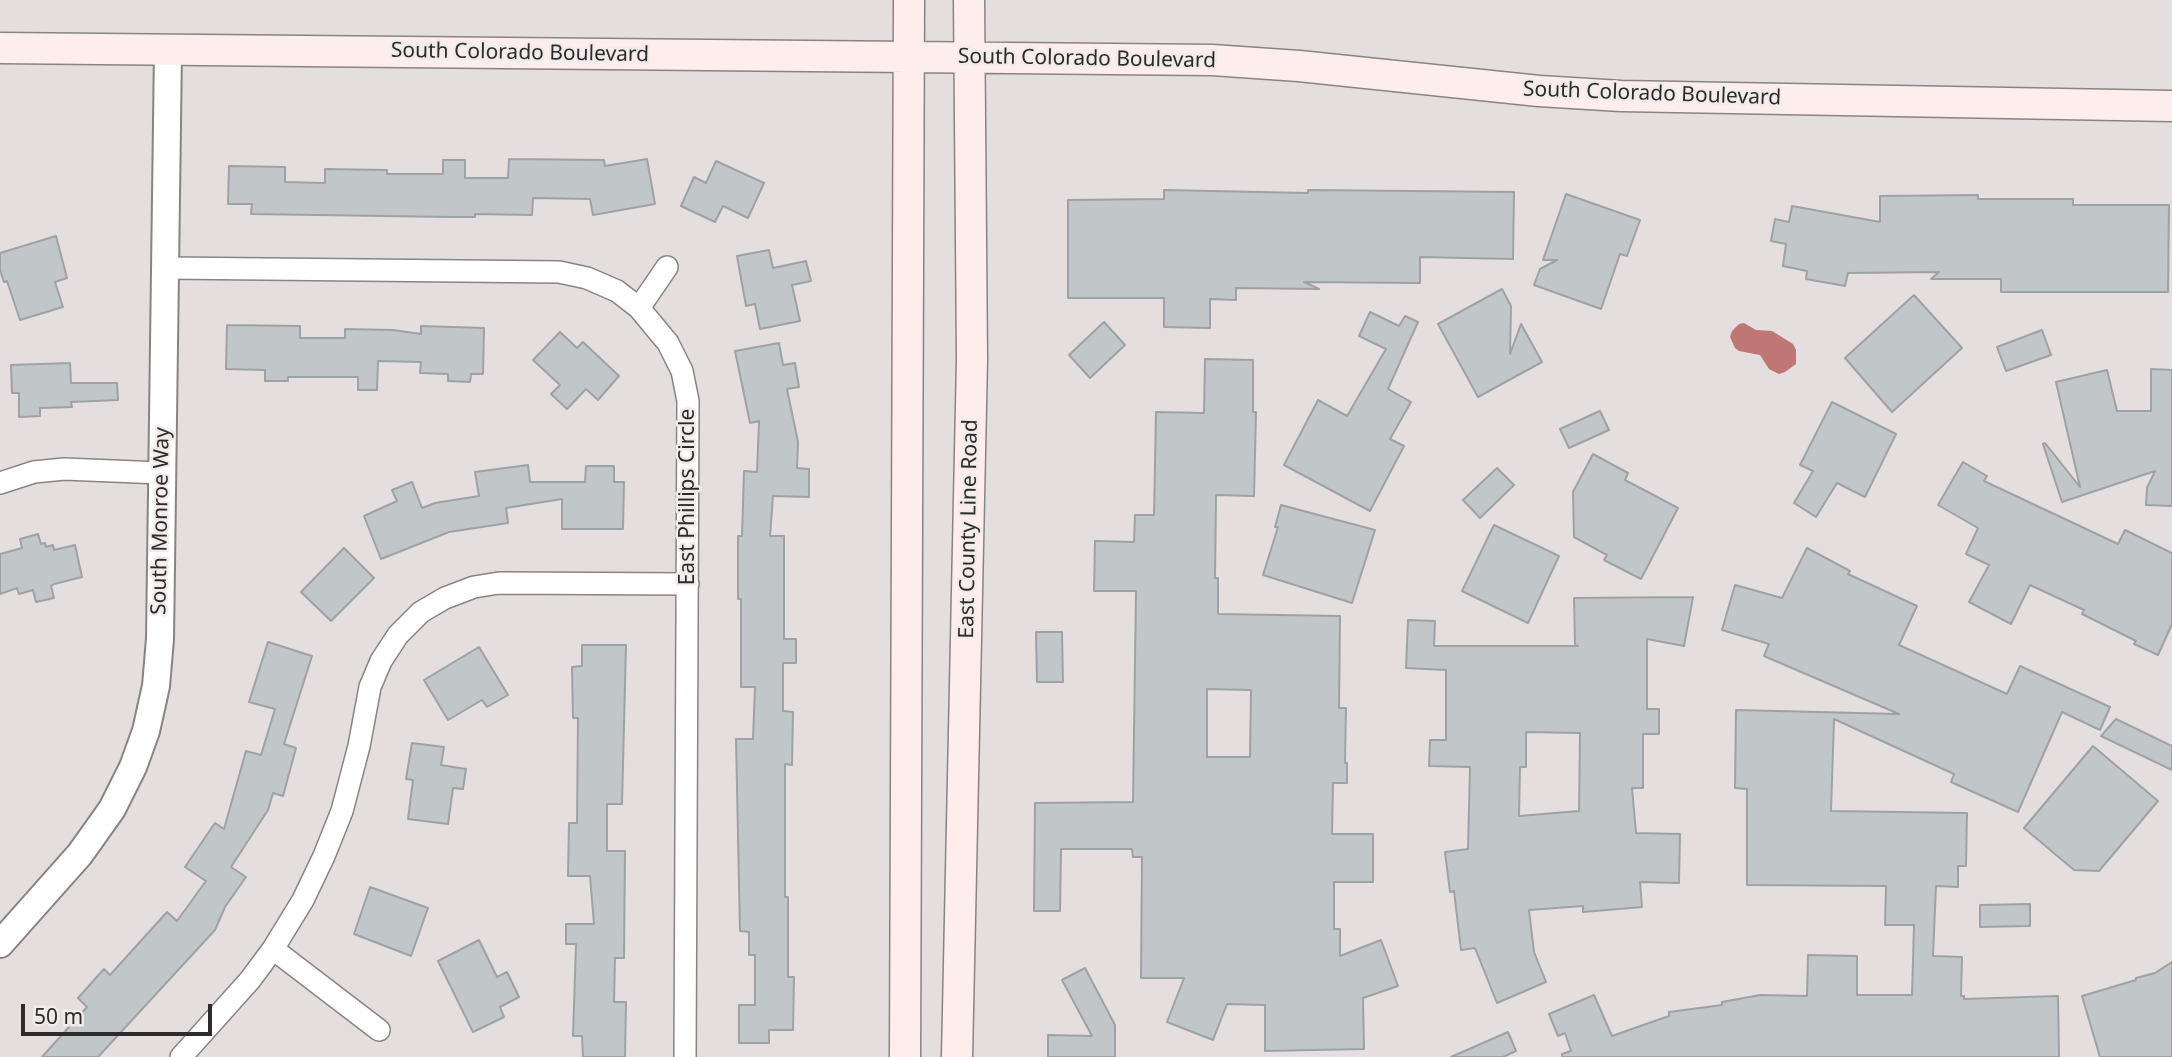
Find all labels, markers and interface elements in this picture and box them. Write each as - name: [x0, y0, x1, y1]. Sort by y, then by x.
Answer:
- street label: South Colorado Boulevard: [391, 38, 649, 68]
- street label: South Colorado Boulevard: [958, 44, 1216, 74]
- street label: South Colorado Boulevard: [1523, 77, 1781, 111]
- street label: East Phillips Circle: [675, 409, 701, 585]
- street label: East County Line Road: [954, 419, 984, 639]
- street label: South Monroe Way: [147, 427, 175, 615]
- scale bar: [24, 990, 215, 1034]
- text: 50 m: [34, 1002, 83, 1030]

